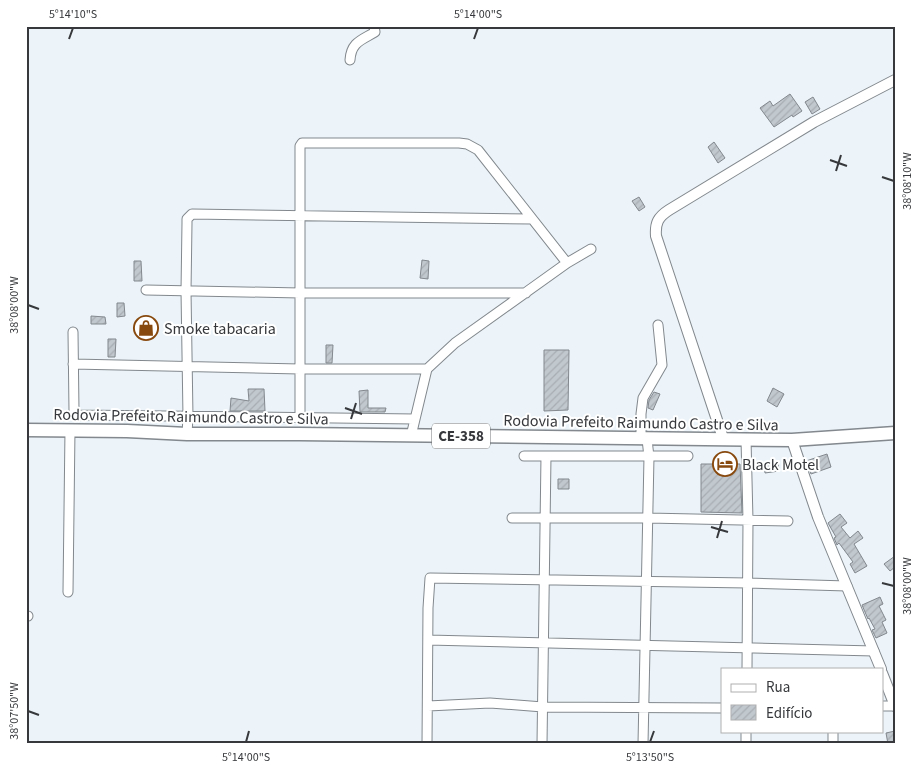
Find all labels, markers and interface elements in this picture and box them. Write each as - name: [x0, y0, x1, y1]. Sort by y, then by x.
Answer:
- text: 5°14'10"S: [49, 6, 97, 23]
- text: 5°14'00"S: [454, 6, 502, 23]
- text: 38°08'10"W: [899, 152, 916, 210]
- text: 38°08'00"W: [6, 276, 23, 334]
- shop icon: Smoke tabacaria: [133, 315, 159, 341]
- place label: Smoke tabacaria: [164, 318, 276, 340]
- street label: Rodovia Prefeito Raimundo Castro e Silva: [53, 404, 329, 430]
- street label: Rodovia Prefeito Raimundo Castro e Silva: [503, 410, 779, 436]
- road number: CE-358: [432, 424, 490, 448]
- hotel icon: Black Motel: [712, 451, 738, 477]
- place label: Black Motel: [742, 454, 819, 476]
- text: 38°08'00"W: [899, 557, 916, 615]
- legend: [721, 668, 884, 732]
- text: Rua: [766, 677, 790, 698]
- text: 38°07'50"W: [6, 682, 23, 740]
- text: Edifício: [766, 703, 813, 724]
- text: 5°14'00"S: [222, 749, 270, 766]
- text: 5°13'50"S: [626, 749, 674, 766]

